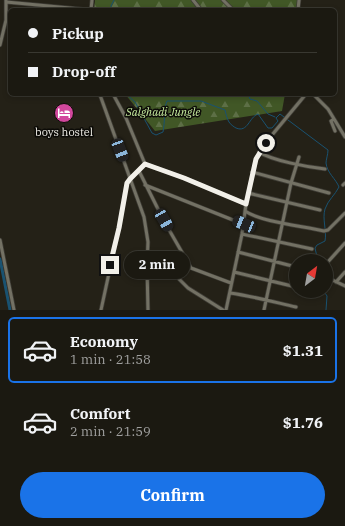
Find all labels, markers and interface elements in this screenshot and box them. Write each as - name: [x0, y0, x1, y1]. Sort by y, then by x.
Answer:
- text: Pickup: [52, 24, 104, 43]
- text: Drop-off: [52, 62, 116, 81]
- hotel icon: boys hostel: [53, 102, 75, 124]
- park label: Salghadi Jungle: [125, 105, 200, 119]
- place label: boys hostel: [35, 125, 93, 139]
- route start: [257, 134, 275, 152]
- car: [110, 137, 130, 163]
- car: [153, 207, 175, 233]
- car: [231, 214, 257, 234]
- callout: 2 min: [124, 251, 190, 279]
- north arrow: [289, 254, 333, 298]
- map controls: [289, 254, 333, 298]
- route end: [101, 256, 119, 274]
- text: 2 min: [139, 256, 175, 273]
- icon: car: [22, 332, 58, 368]
- text: Economy: [70, 332, 138, 351]
- text: $1.31: [283, 341, 323, 360]
- text: 1 min · 21:58: [70, 351, 151, 368]
- icon: car: [22, 404, 58, 440]
- text: Comfort: [70, 404, 130, 423]
- text: $1.76: [283, 413, 323, 432]
- text: 2 min · 21:59: [70, 423, 151, 440]
- button: Confirm: [20, 472, 325, 518]

